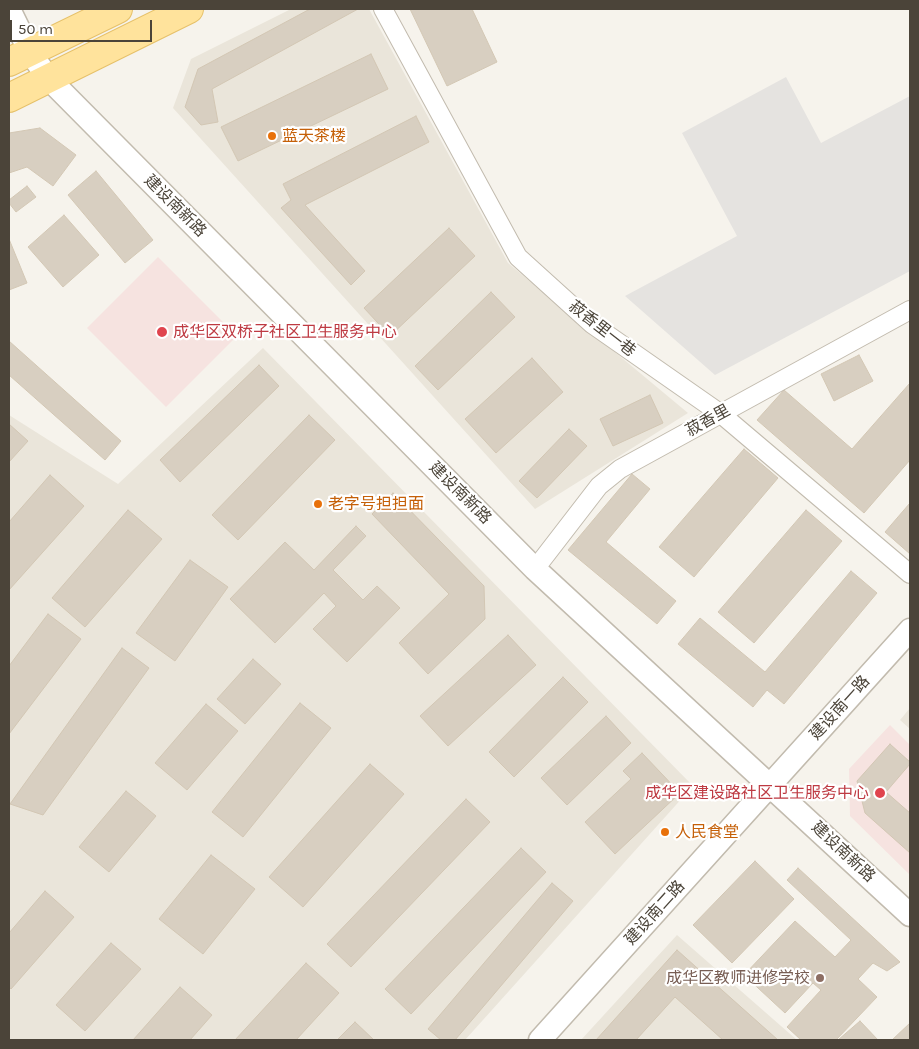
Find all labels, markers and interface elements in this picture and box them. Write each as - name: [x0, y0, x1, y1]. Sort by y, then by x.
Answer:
- scale bar: [12, 10, 155, 42]
- text: 50 m: [18, 20, 53, 38]
- place label: 蓝天茶楼: [282, 126, 346, 146]
- marker: 蓝天茶楼: [266, 130, 278, 142]
- street label: 建设南新路: [140, 171, 210, 241]
- street label: 菽香里一巷: [565, 297, 639, 361]
- place label: 成华区双桥子社区卫生服务中心: [173, 322, 397, 342]
- marker: 成华区双桥子社区卫生服务中心: [155, 325, 169, 339]
- street label: 菽香里: [682, 401, 734, 441]
- street label: 建设南新路: [425, 458, 495, 528]
- place label: 老字号担担面: [328, 494, 424, 514]
- marker: 老字号担担面: [312, 498, 324, 510]
- street label: 建设南一路: [806, 672, 874, 744]
- place label: 成华区建设路社区卫生服务中心: [645, 783, 869, 803]
- marker: 成华区建设路社区卫生服务中心: [873, 786, 887, 800]
- street label: 建设南新路: [807, 818, 879, 886]
- place label: 人民食堂: [675, 822, 739, 842]
- marker: 人民食堂: [659, 826, 671, 838]
- street label: 建设南二路: [621, 877, 689, 949]
- place label: 成华区教师进修学校: [666, 968, 810, 988]
- marker: 成华区教师进修学校: [814, 972, 826, 984]

